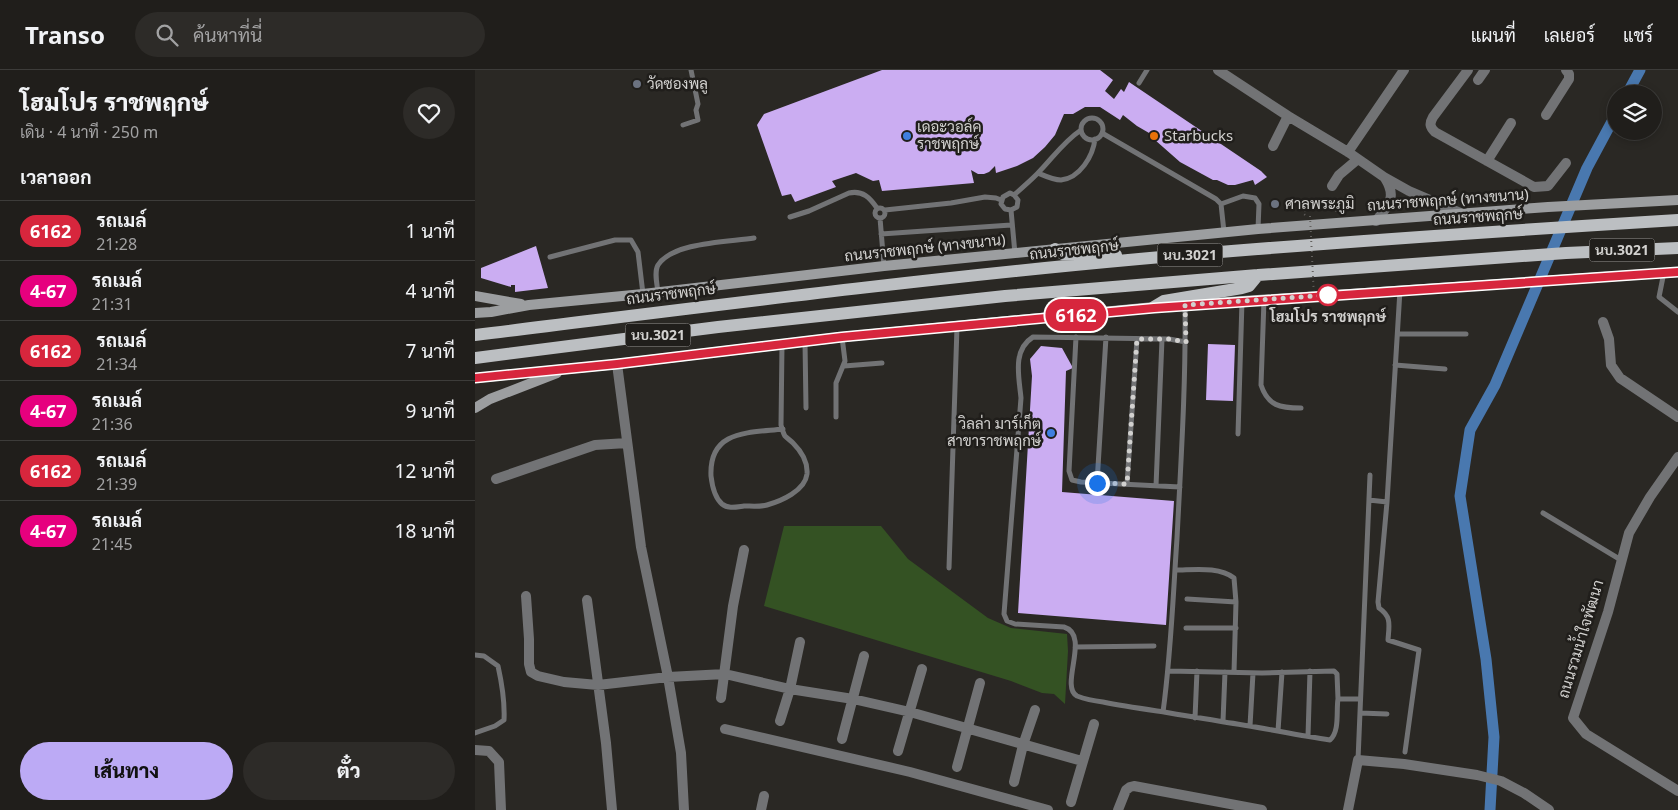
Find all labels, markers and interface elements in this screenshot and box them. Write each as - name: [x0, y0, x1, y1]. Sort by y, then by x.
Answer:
- search box: [135, 12, 485, 57]
- text: Transo: [25, 18, 105, 51]
- icon: search: [153, 21, 181, 49]
- text: ค้นหาที่นี่: [193, 22, 262, 48]
- text: แผนที่: [1471, 23, 1516, 47]
- text: เลเยอร์: [1544, 23, 1595, 47]
- text: แชร์: [1623, 23, 1653, 47]
- place label: วัดซองพลู: [647, 73, 708, 94]
- marker: วัดซองพลู: [631, 78, 643, 90]
- text: โฮมโปร ราชพฤกษ์: [20, 85, 209, 118]
- map controls: [1607, 85, 1662, 140]
- button: layers: [1607, 85, 1662, 140]
- button: heart: [403, 87, 455, 139]
- place label: เดอะวอล์ค ราชพฤกษ์: [917, 116, 982, 153]
- text: เดิน · 4 นาที · 250 m: [20, 121, 158, 143]
- place label: Starbucks: [1164, 125, 1233, 145]
- marker: เดอะวอล์ค ราชพฤกษ์: [901, 130, 913, 142]
- marker: Starbucks: [1148, 130, 1160, 142]
- text: เวลาออก: [20, 164, 92, 190]
- street label: ถนนราชพฤกษ์ (ทางขนาน): [1367, 185, 1529, 215]
- place label: ศาลพระภูมิ: [1285, 193, 1355, 214]
- marker: ศาลพระภูมิ: [1269, 198, 1281, 210]
- street label: ถนนราชพฤกษ์: [1433, 205, 1523, 229]
- text: รถเมล์: [96, 207, 147, 233]
- text: 1 นาที: [405, 218, 455, 244]
- text: 6162: [30, 219, 71, 243]
- street label: ถนนราชพฤกษ์ (ทางขนาน): [843, 229, 1006, 265]
- text: 21:28: [96, 233, 137, 255]
- street label: ถนนราชพฤกษ์: [1028, 234, 1120, 264]
- road number: นบ.3021: [1589, 238, 1655, 262]
- road number: นบ.3021: [1157, 244, 1223, 266]
- text: รถเมล์: [92, 267, 142, 293]
- text: 4 นาที: [405, 278, 455, 304]
- street label: ถนนราชพฤกษ์: [625, 278, 717, 308]
- text: 4-67: [30, 279, 67, 303]
- marker: โฮมโปร ราชพฤกษ์: [1317, 284, 1339, 306]
- text: 21:31: [92, 293, 133, 315]
- line badge: 6162: [1041, 299, 1111, 331]
- text: 6162: [1055, 303, 1097, 327]
- place label: โฮมโปร ราชพฤกษ์: [1269, 306, 1387, 326]
- road number: นบ.3021: [625, 324, 691, 346]
- text: รถเมล์: [96, 327, 147, 353]
- text: 7 นาที: [405, 338, 455, 364]
- text: 6162: [30, 339, 71, 363]
- text: 21:34: [96, 353, 137, 375]
- text: รถเมล์: [92, 387, 142, 413]
- text: 9 นาที: [405, 398, 455, 424]
- text: 4-67: [30, 399, 67, 423]
- text: 21:36: [92, 413, 133, 435]
- place label: วิลล่า มาร์เก็ต สาขาราชพฤกษ์: [947, 413, 1042, 450]
- marker: วิลล่า มาร์เก็ต สาขาราชพฤกษ์: [1045, 427, 1057, 439]
- text: รถเมล์: [96, 447, 147, 473]
- text: 12 นาที: [395, 458, 455, 484]
- text: 6162: [30, 459, 71, 483]
- your location: [1085, 471, 1110, 496]
- text: 21:39: [96, 473, 137, 495]
- text: รถเมล์: [92, 507, 142, 533]
- text: 18 นาที: [395, 518, 455, 544]
- text: 4-67: [30, 519, 67, 543]
- text: 21:45: [92, 533, 133, 555]
- street label: ถนนรวมน้ำใจพัฒนา: [1551, 576, 1608, 700]
- button: เส้นทาง: [20, 742, 233, 800]
- button: ตั๋ว: [243, 742, 455, 800]

